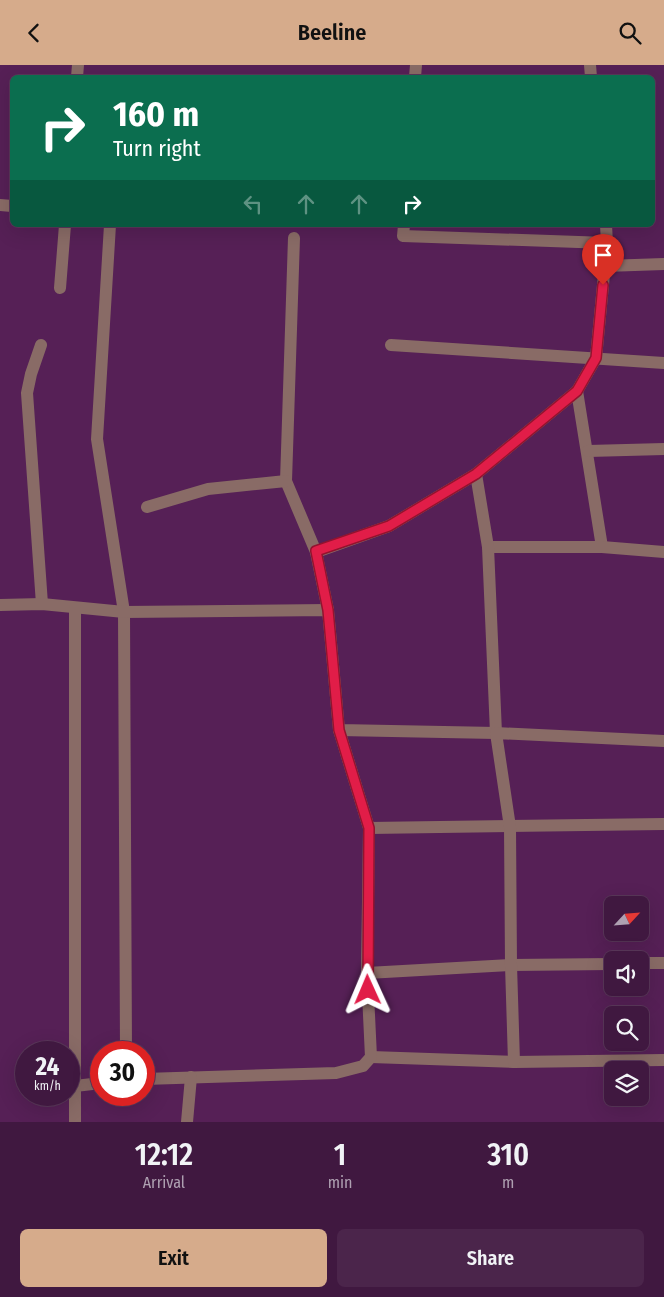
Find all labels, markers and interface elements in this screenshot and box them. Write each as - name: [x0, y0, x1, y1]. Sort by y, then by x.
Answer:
- icon: back: [20, 19, 48, 47]
- text: Beeline: [298, 19, 366, 46]
- icon: search: [616, 19, 644, 47]
- text: 160 m: [113, 93, 199, 135]
- icon: right: [30, 95, 95, 160]
- text: Turn right: [113, 135, 201, 162]
- icon: left: [239, 190, 267, 218]
- icon: ahead: [292, 190, 320, 218]
- icon: ahead: [345, 190, 373, 218]
- icon: right: [398, 190, 426, 218]
- pin: [582, 234, 624, 285]
- icon: arrive: [589, 241, 617, 269]
- north arrow: [604, 896, 649, 941]
- map controls: [604, 896, 649, 1106]
- button: sound: [604, 951, 649, 996]
- position arrow: [341, 963, 393, 1015]
- button: search: [604, 1006, 649, 1051]
- speed limit sign: 30: [90, 1041, 155, 1106]
- text: 24: [36, 1052, 59, 1082]
- button: layers: [604, 1061, 649, 1106]
- text: km/h: [34, 1079, 61, 1093]
- text: 12:12: [135, 1137, 193, 1173]
- text: 1: [334, 1137, 346, 1173]
- text: 310: [487, 1137, 529, 1173]
- text: Arrival: [143, 1173, 185, 1192]
- text: min: [328, 1173, 352, 1192]
- text: m: [502, 1173, 514, 1192]
- button: Exit: [20, 1229, 327, 1287]
- button: Share: [337, 1229, 644, 1287]

